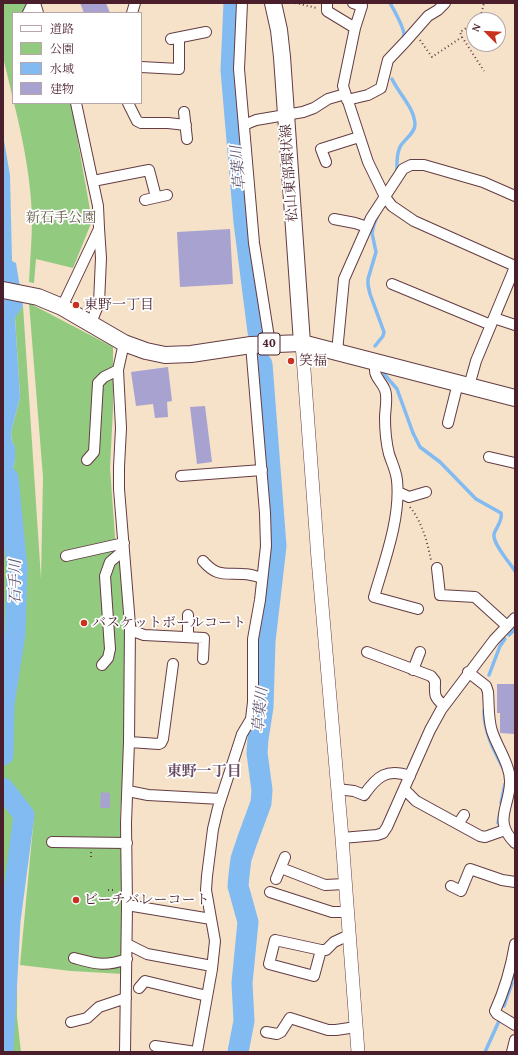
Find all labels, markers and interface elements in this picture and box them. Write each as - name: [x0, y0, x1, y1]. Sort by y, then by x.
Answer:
- legend: [12, 12, 142, 104]
- north arrow: [466, 12, 506, 52]
- text: 道路: [50, 20, 74, 37]
- text: N: [467, 21, 485, 34]
- text: 公園: [50, 40, 74, 57]
- text: 水域: [50, 60, 74, 77]
- text: 建物: [50, 80, 74, 97]
- street label: 松山東部環状線: [278, 124, 302, 222]
- water label: 草葉川: [228, 145, 250, 191]
- park label: 新石手公園: [26, 210, 96, 226]
- place label: 東野一丁目: [84, 297, 154, 313]
- marker: 東野一丁目: [71, 300, 81, 310]
- road number: 40: [258, 333, 280, 355]
- place label: 笑福: [299, 353, 327, 369]
- marker: 笑福: [286, 356, 296, 366]
- water label: 石手川: [7, 560, 25, 604]
- place label: バスケットボールコート: [92, 615, 246, 631]
- marker: バスケットボールコート: [79, 618, 89, 628]
- water label: 草葉川: [250, 687, 272, 733]
- district label: 東野一丁目: [167, 763, 241, 781]
- place label: ビーチバレーコート: [84, 892, 209, 908]
- marker: ビーチバレーコート: [71, 895, 81, 905]

